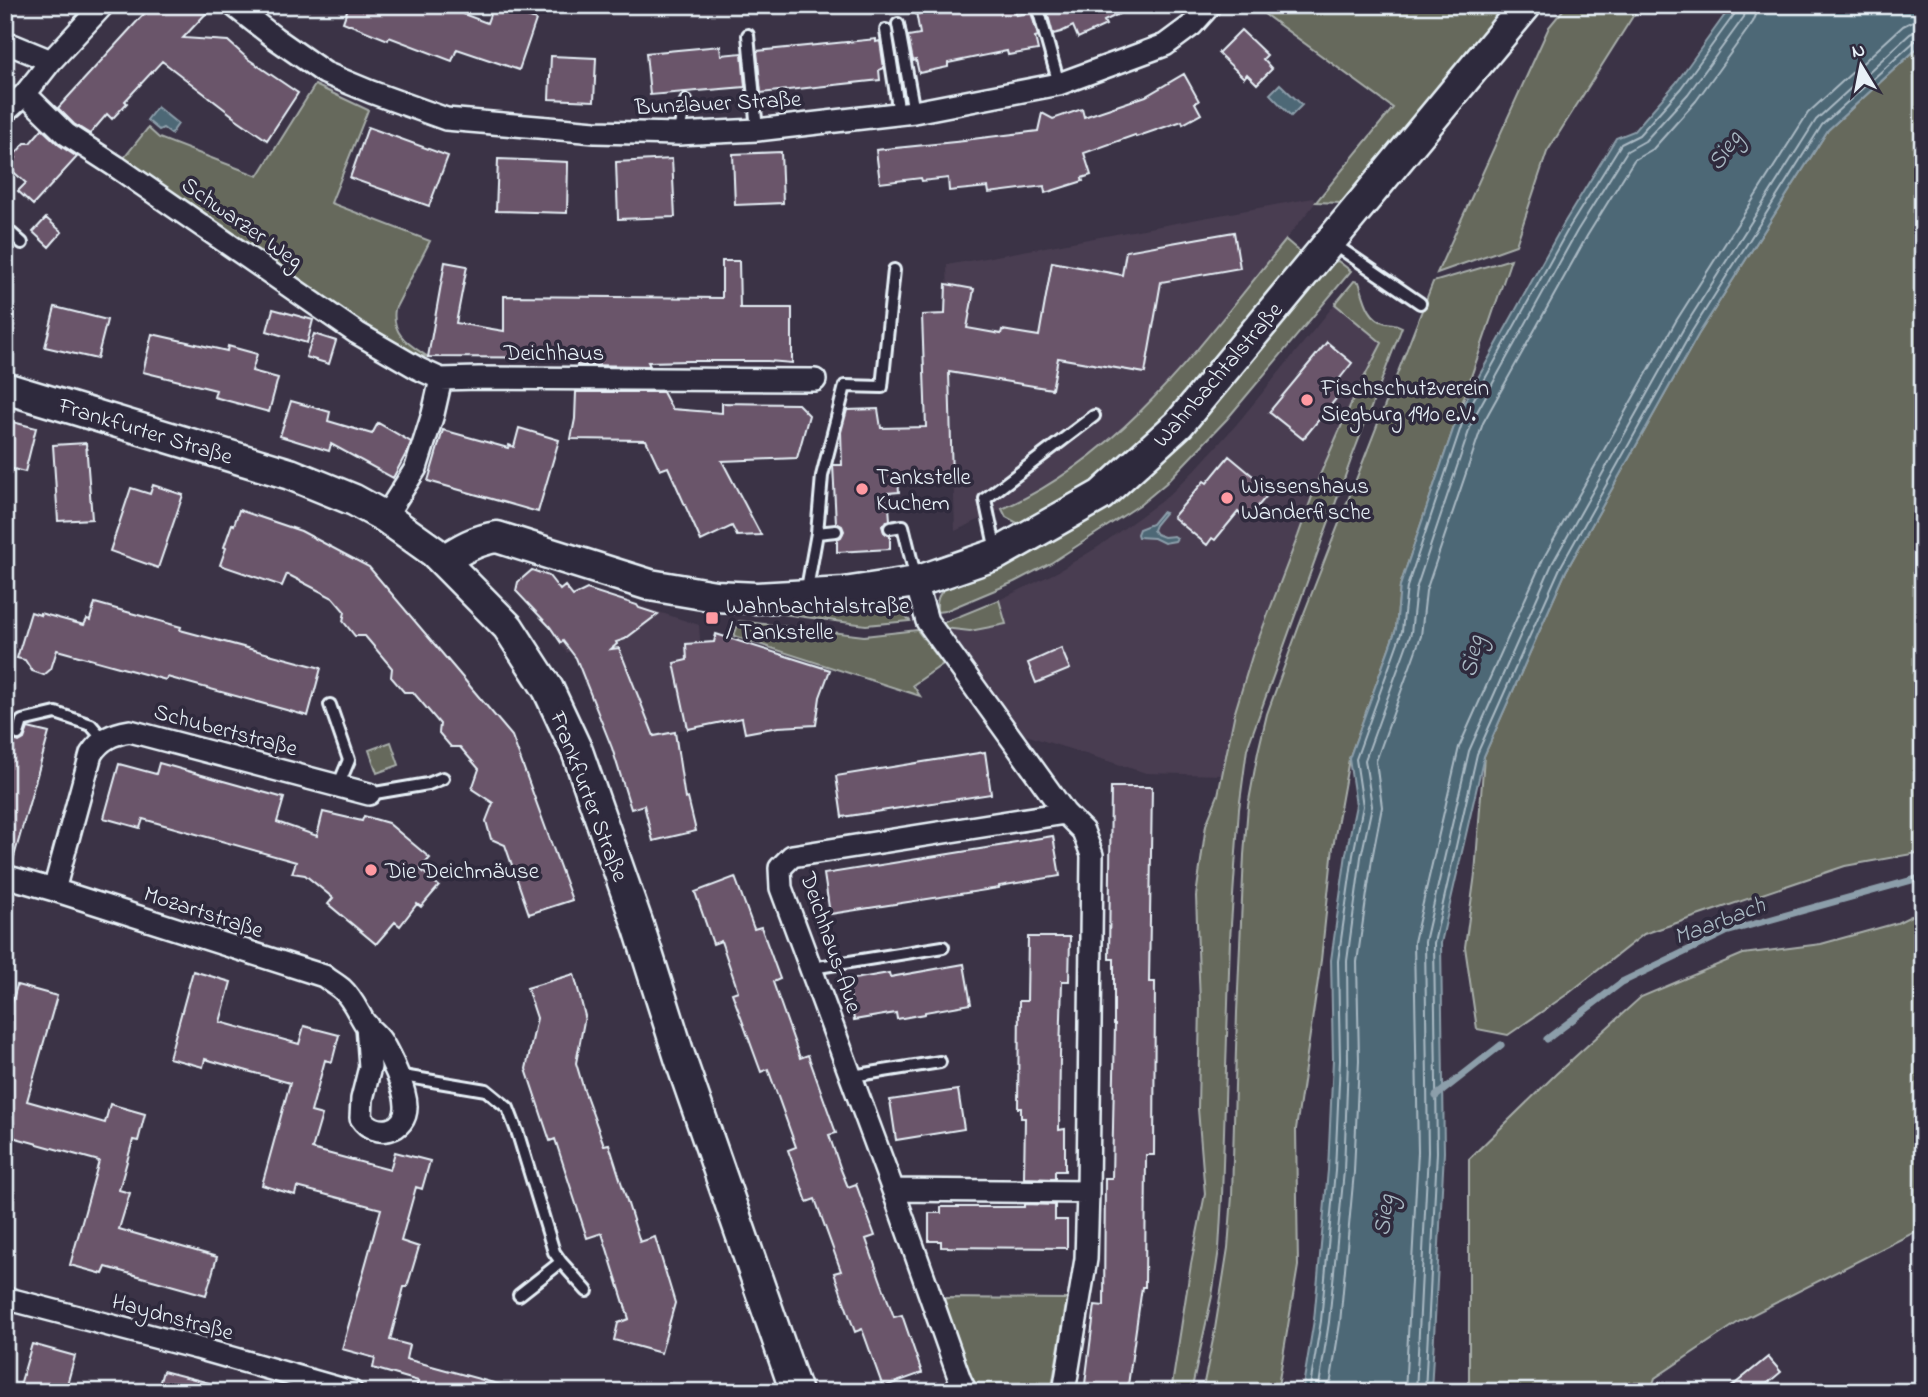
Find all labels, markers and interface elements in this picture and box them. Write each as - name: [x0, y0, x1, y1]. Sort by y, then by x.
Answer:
- north arrow: [1826, 32, 1896, 102]
- text: N: [1850, 37, 1867, 66]
- street label: Bunzlauer Straße: [633, 84, 803, 125]
- water label: Sieg: [1700, 124, 1753, 178]
- street label: Schwarzer Weg: [173, 170, 309, 279]
- street label: Wahnbachtalstraße: [1146, 295, 1292, 456]
- street label: Deichhaus: [503, 338, 604, 371]
- place label: Fischschutzverein Siegburg 1910 e.V.: [1320, 373, 1489, 433]
- street label: Frankfurter Straße: [53, 390, 237, 475]
- marker: Fischschutzverein Siegburg 1910 e.V.: [1299, 392, 1315, 408]
- place label: Tankstelle Kuchem: [876, 462, 971, 521]
- place label: Wissenshaus Wanderfische: [1241, 471, 1372, 530]
- marker: Tankstelle Kuchem: [854, 481, 870, 497]
- marker: Wissenshaus Wanderfische: [1219, 490, 1235, 506]
- place label: Wahnbachtalstraße / Tankstelle: [726, 591, 910, 650]
- marker: Wahnbachtalstraße / Tankstelle: [704, 610, 720, 626]
- water label: Sieg: [1452, 632, 1495, 680]
- street label: Schubertstraße: [150, 696, 302, 767]
- street label: Frankfurter Straße: [540, 706, 636, 888]
- place label: Die Deichmäuse: [384, 856, 540, 889]
- marker: Die Deichmäuse: [363, 862, 379, 878]
- street label: Deichhaus-Aue: [790, 867, 869, 1018]
- street label: Mozartstraße: [139, 879, 268, 948]
- water label: Maarbach: [1669, 889, 1771, 956]
- water label: Sieg: [1366, 1191, 1406, 1238]
- street label: Haydnstraße: [107, 1286, 238, 1353]

